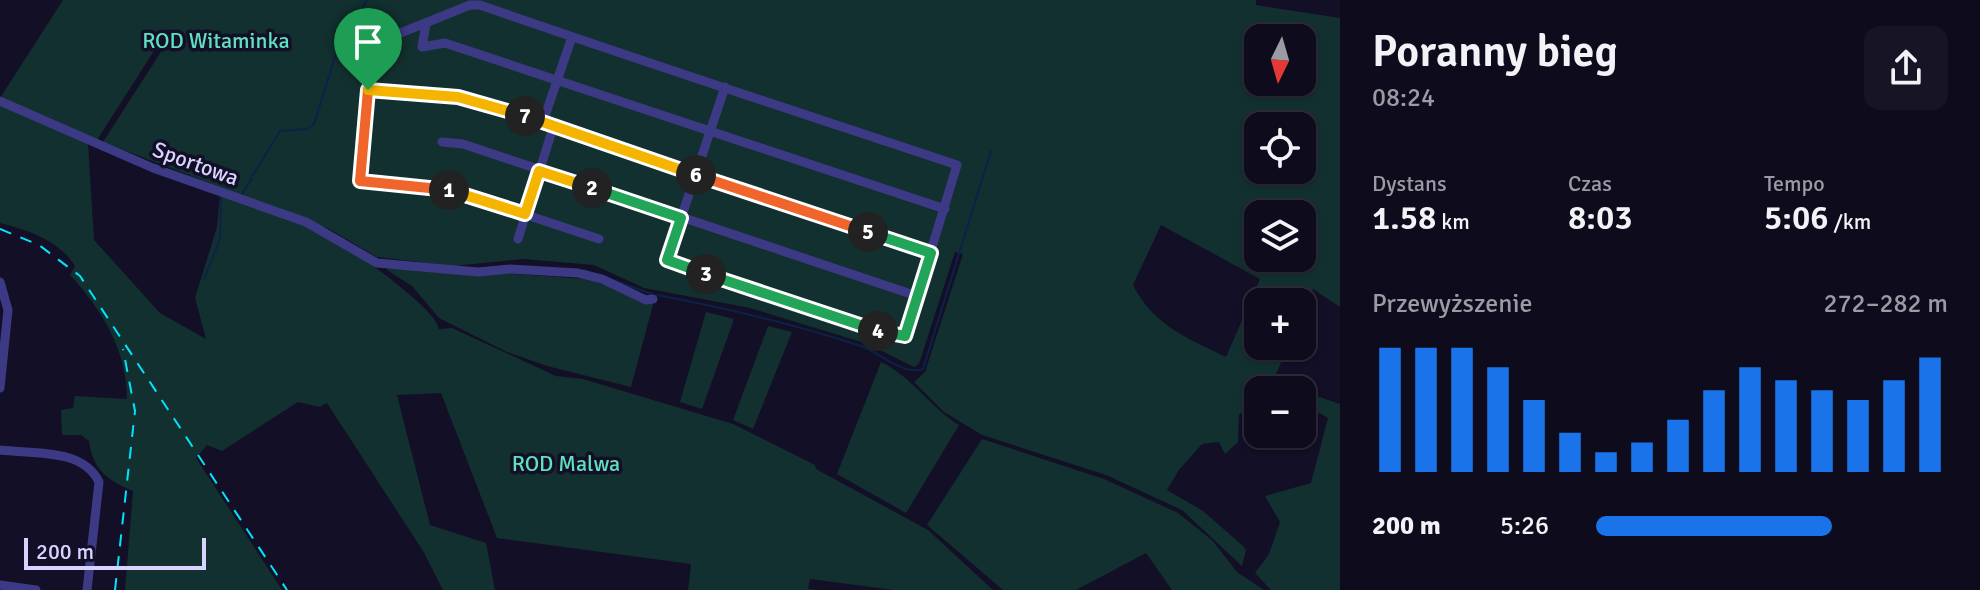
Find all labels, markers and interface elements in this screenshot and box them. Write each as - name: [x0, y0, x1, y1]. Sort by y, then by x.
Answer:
- pin: [334, 8, 402, 90]
- icon: arrive: [346, 20, 390, 64]
- north arrow: [1244, 24, 1316, 96]
- map controls: [1244, 24, 1316, 448]
- text: Poranny bieg: [1372, 25, 1618, 79]
- button: share: [1864, 26, 1948, 110]
- park label: ROD Witaminka: [142, 27, 290, 54]
- text: 08:24: [1372, 82, 1435, 114]
- pin: 7: [505, 96, 545, 136]
- text: 7: [519, 102, 531, 129]
- button: locate: [1244, 112, 1316, 184]
- street label: Sportowa: [149, 135, 242, 191]
- pin: 6: [676, 155, 716, 195]
- text: 6: [690, 161, 702, 188]
- pin: 2: [572, 168, 612, 208]
- pin: 1: [429, 170, 469, 210]
- text: Dystans: [1372, 170, 1447, 197]
- text: Czas: [1568, 170, 1612, 197]
- text: Tempo: [1764, 170, 1825, 197]
- text: 2: [586, 174, 598, 201]
- text: 1: [443, 176, 455, 203]
- text: 1.58: [1372, 197, 1436, 239]
- text: 8:03: [1568, 197, 1633, 239]
- text: 5:06: [1764, 197, 1829, 239]
- button: layers: [1244, 200, 1316, 272]
- text: km: [1436, 208, 1470, 235]
- text: /km: [1829, 208, 1871, 235]
- pin: 5: [848, 212, 888, 252]
- text: 5: [862, 218, 874, 245]
- pin: 3: [686, 254, 726, 294]
- text: 3: [700, 260, 712, 287]
- button: +: [1244, 288, 1316, 360]
- text: Przewyższenie: [1372, 288, 1532, 320]
- text: 272–282 m: [1824, 288, 1948, 320]
- pin: 4: [858, 311, 898, 351]
- text: 4: [872, 317, 884, 344]
- button: −: [1244, 376, 1316, 448]
- park label: ROD Malwa: [512, 450, 620, 477]
- text: 200 m: [1372, 510, 1441, 542]
- text: 5:26: [1500, 510, 1549, 542]
- scale bar: [24, 534, 206, 570]
- text: 200 m: [36, 538, 94, 565]

